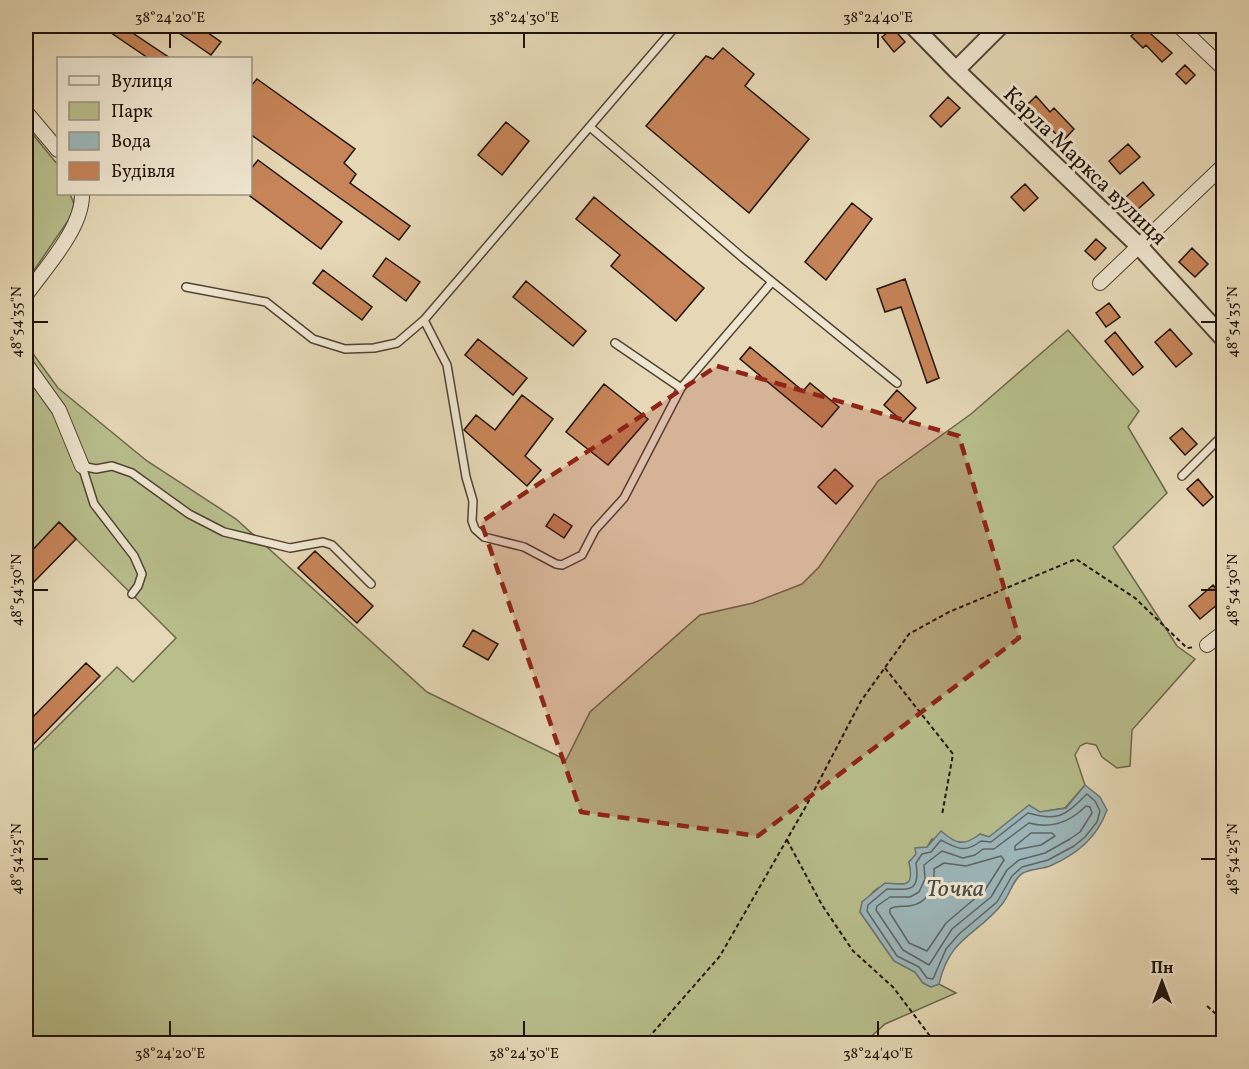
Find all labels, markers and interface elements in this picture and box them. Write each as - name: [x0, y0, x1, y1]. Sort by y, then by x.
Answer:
- text: 38°24'20"E: [135, 8, 205, 29]
- text: 38°24'30"E: [489, 8, 559, 29]
- text: 38°24'40"E: [843, 8, 913, 29]
- legend: [57, 57, 252, 195]
- text: Вулиця: [111, 70, 173, 95]
- street label: Карла Маркса вулиця: [995, 80, 1173, 253]
- text: Парк: [111, 100, 153, 125]
- text: Вода: [111, 130, 151, 155]
- text: Будівля: [111, 160, 175, 185]
- text: 48°54'35"N: [7, 286, 28, 358]
- text: 48°54'35"N: [1223, 286, 1244, 358]
- text: 48°54'30"N: [7, 554, 28, 626]
- text: 48°54'30"N: [1223, 554, 1244, 626]
- text: 48°54'25"N: [7, 823, 28, 895]
- text: 48°54'25"N: [1223, 823, 1244, 895]
- water label: Точка: [926, 873, 984, 907]
- north arrow: [1132, 952, 1192, 1012]
- text: Пн: [1151, 958, 1173, 980]
- text: 38°24'20"E: [135, 1044, 205, 1065]
- text: 38°24'30"E: [489, 1044, 559, 1065]
- text: 38°24'40"E: [843, 1044, 913, 1065]

